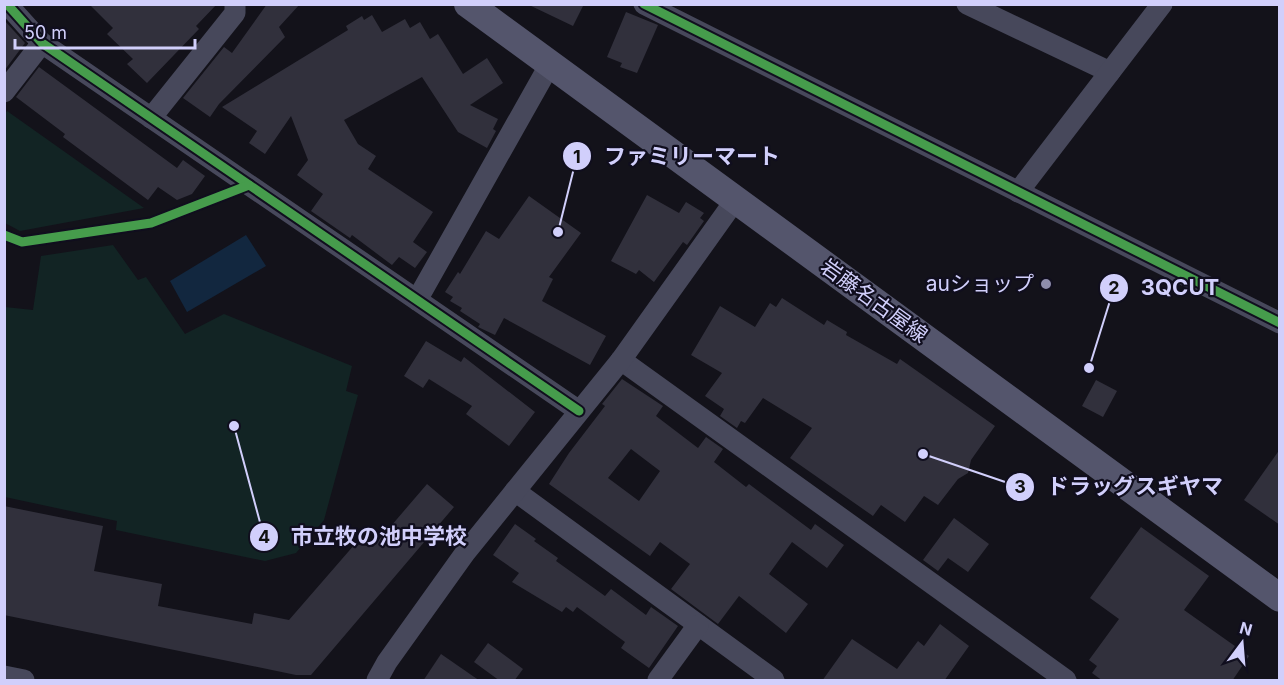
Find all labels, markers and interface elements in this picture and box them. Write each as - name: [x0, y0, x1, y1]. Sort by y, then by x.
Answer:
- scale bar: [15, 12, 195, 50]
- text: 50 m: [24, 22, 67, 43]
- callout: ファミリーマート: [562, 136, 792, 176]
- text: ファミリーマート: [604, 143, 780, 169]
- text: 1: [573, 146, 581, 167]
- street label: 岩藤名古屋線: [816, 253, 933, 348]
- callout: 3QCUT: [1099, 268, 1232, 308]
- place label: auショップ: [926, 271, 1034, 296]
- text: 3QCUT: [1141, 274, 1219, 300]
- marker: auショップ: [1039, 277, 1053, 291]
- text: 2: [1108, 277, 1120, 298]
- callout: ドラッグスギヤマ: [1005, 467, 1235, 507]
- text: ドラッグスギヤマ: [1047, 473, 1223, 499]
- text: 3: [1014, 476, 1026, 497]
- callout: 市立牧の池中学校: [249, 517, 479, 557]
- text: 市立牧の池中学校: [291, 523, 467, 549]
- text: 4: [258, 526, 270, 547]
- north arrow: [1212, 613, 1272, 673]
- text: N: [1238, 617, 1255, 640]

